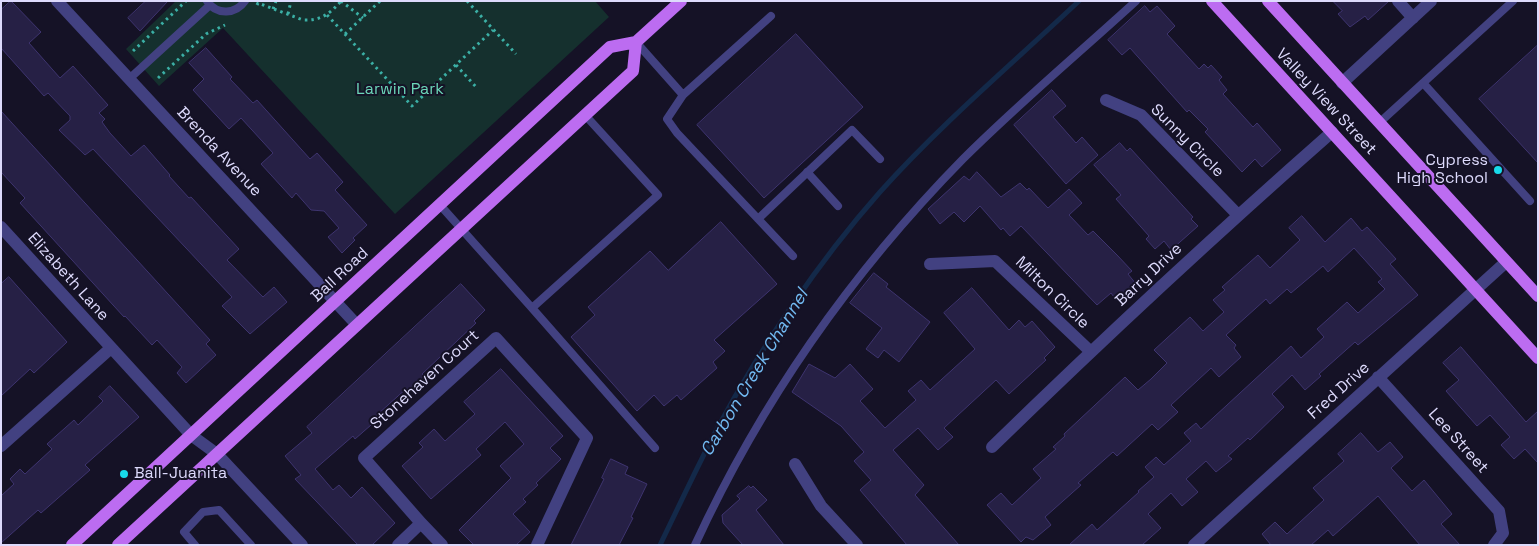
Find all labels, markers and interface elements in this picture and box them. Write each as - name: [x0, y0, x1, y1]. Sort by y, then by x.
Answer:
- street label: Valley View Street: [1272, 45, 1380, 159]
- park label: Larwin Park: [356, 80, 444, 100]
- street label: Sunny Circle: [1146, 100, 1228, 182]
- street label: Brenda Avenue: [173, 103, 265, 201]
- place label: Cypress High School: [1397, 151, 1488, 189]
- marker: Cypress High School: [1492, 164, 1504, 176]
- street label: Elizabeth Lane: [23, 229, 113, 325]
- street label: Barry Drive: [1112, 239, 1186, 311]
- street label: Ball Road: [307, 244, 373, 306]
- street label: Milton Circle: [1011, 253, 1093, 333]
- water label: Carbon Creek Channel: [697, 286, 813, 460]
- street label: Stonehaven Court: [367, 326, 483, 434]
- street label: Fred Drive: [1304, 358, 1374, 424]
- street label: Lee Street: [1424, 405, 1492, 477]
- place label: Ball-Juanita: [134, 464, 227, 484]
- marker: Ball-Juanita: [118, 468, 130, 480]

